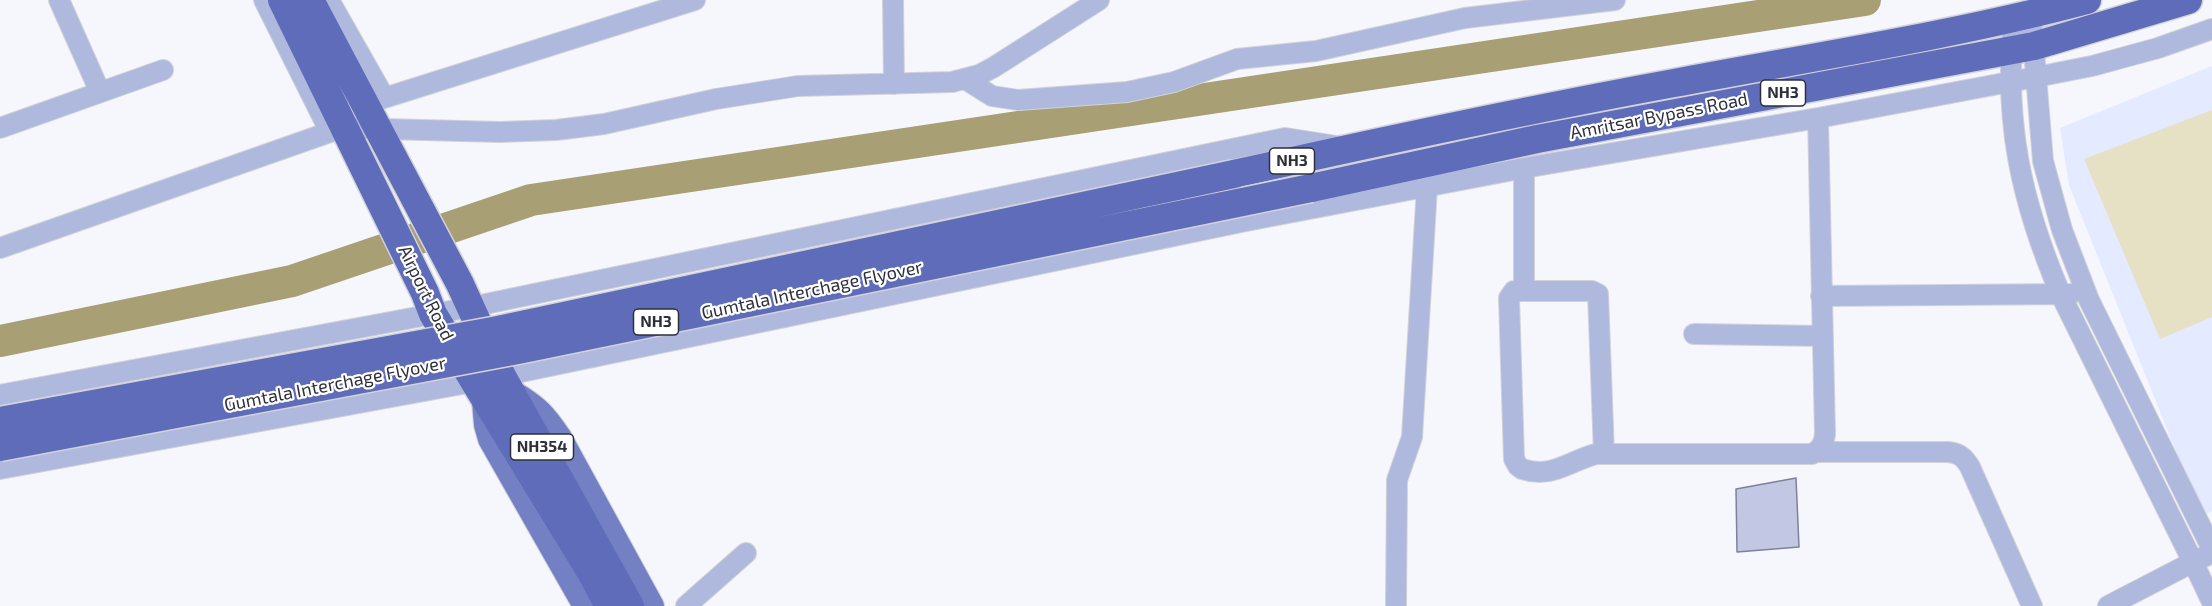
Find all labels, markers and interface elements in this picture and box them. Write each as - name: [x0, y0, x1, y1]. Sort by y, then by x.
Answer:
- road number: NH3: [1760, 80, 1806, 106]
- street label: Amritsar Bypass Road: [1568, 88, 1750, 144]
- road number: NH3: [1270, 148, 1314, 174]
- street label: Airport Road: [394, 242, 458, 344]
- street label: Gumtala Interchage Flyover: [700, 256, 924, 324]
- road number: NH3: [634, 309, 678, 335]
- street label: Gumtala Interchage Flyover: [222, 352, 448, 416]
- road number: NH354: [510, 434, 574, 460]

